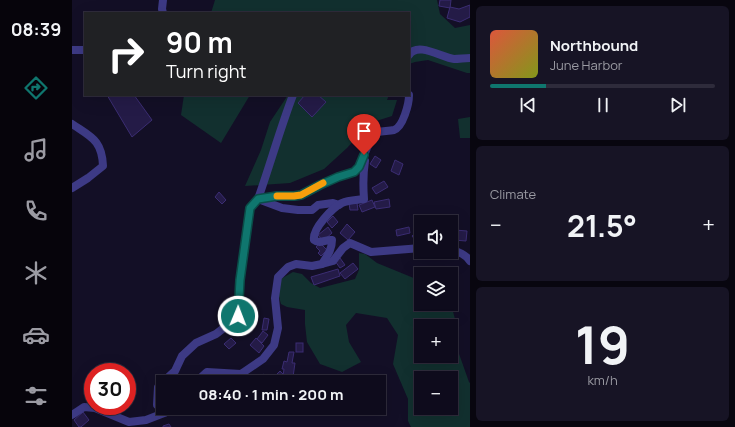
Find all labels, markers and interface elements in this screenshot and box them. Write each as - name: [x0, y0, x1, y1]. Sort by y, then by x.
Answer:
- text: 08:39: [11, 17, 61, 41]
- text: 90 m: [166, 23, 233, 61]
- icon: right: [100, 28, 152, 80]
- text: Northbound: [550, 35, 638, 56]
- text: June Harbor: [550, 56, 623, 74]
- text: Turn right: [166, 59, 247, 83]
- icon: directions: [22, 74, 50, 102]
- icon: previous: [517, 94, 539, 116]
- icon: pause: [592, 94, 614, 116]
- icon: next: [667, 94, 689, 116]
- pin: [347, 114, 381, 155]
- icon: arrive: [353, 120, 375, 142]
- icon: music: [22, 136, 50, 164]
- text: Climate: [490, 185, 536, 203]
- icon: phone: [22, 197, 50, 225]
- text: 21.5°: [567, 205, 637, 246]
- text: −: [490, 210, 502, 240]
- text: +: [702, 210, 715, 240]
- map controls: [414, 215, 458, 415]
- button: sound: [414, 215, 458, 259]
- icon: climate: [22, 259, 50, 287]
- button: layers: [414, 267, 458, 311]
- position arrow: [217, 295, 259, 337]
- text: 19: [575, 309, 630, 380]
- button: +: [414, 319, 458, 363]
- icon: car: [22, 321, 50, 349]
- speed limit sign: 30: [84, 363, 136, 415]
- button: −: [414, 371, 458, 415]
- text: km/h: [587, 371, 618, 389]
- icon: filters: [22, 382, 50, 410]
- text: 08:40 · 1 min · 200 m: [199, 384, 344, 405]

